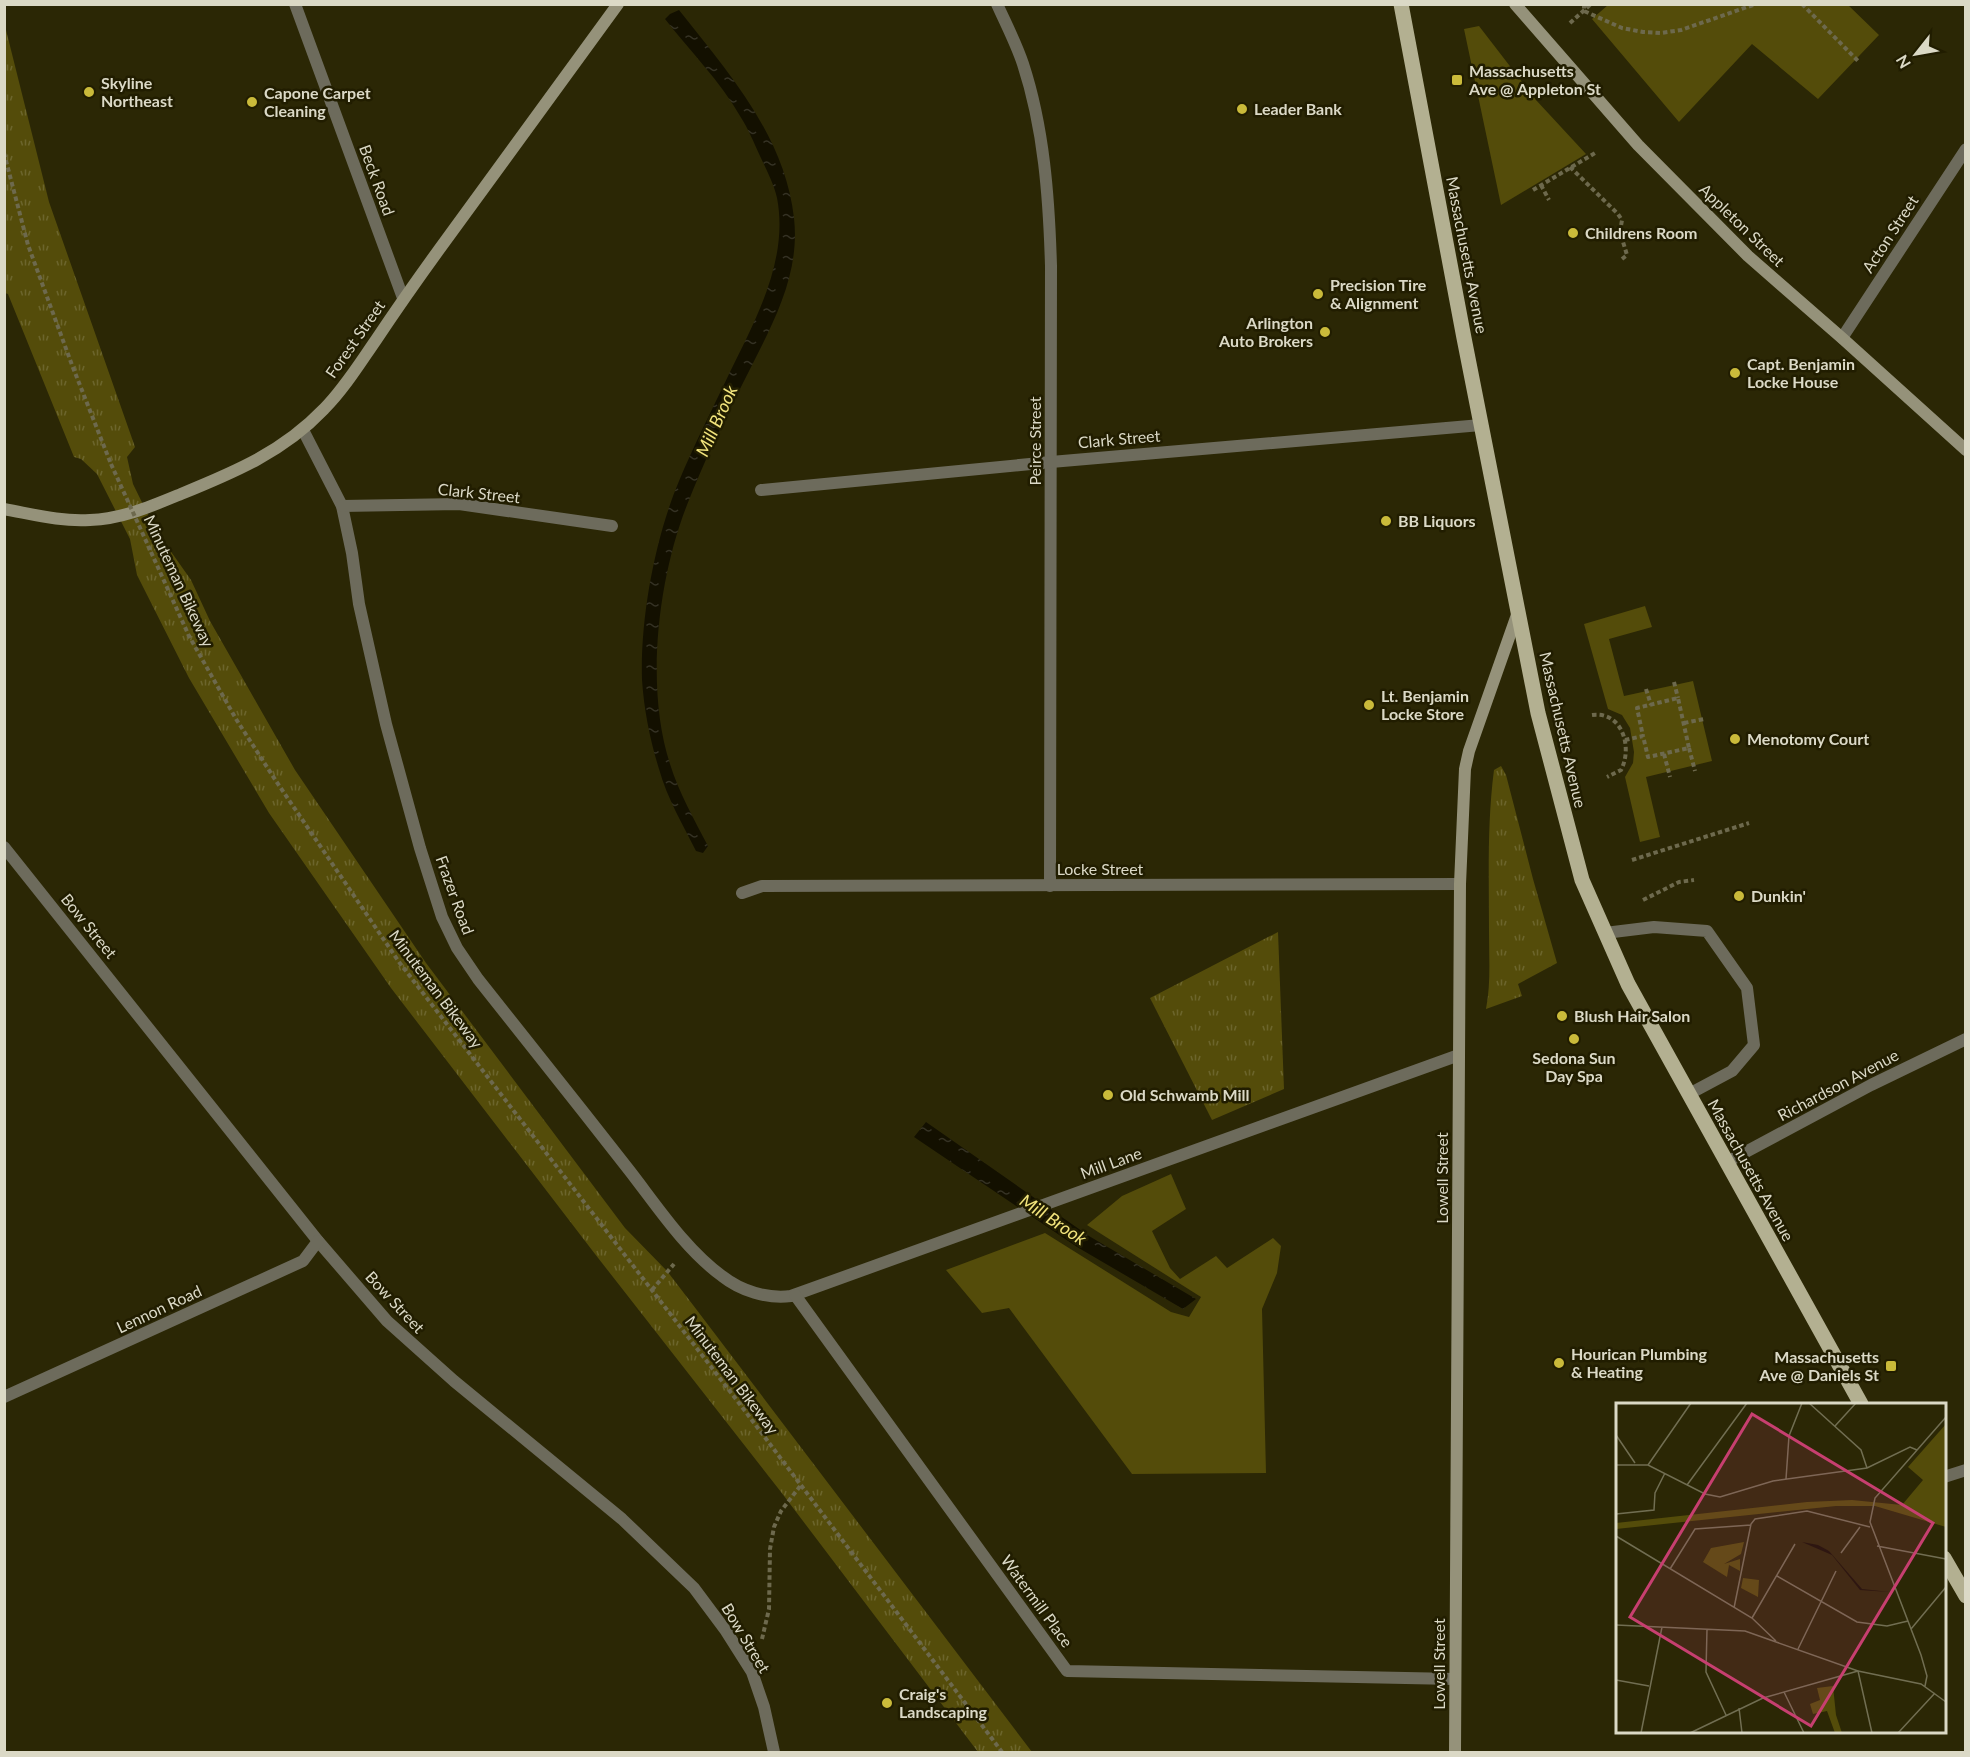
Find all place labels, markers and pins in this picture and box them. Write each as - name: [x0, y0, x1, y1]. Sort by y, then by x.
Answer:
- place label: Massachusetts Ave @ Appleton St: [1468, 61, 1601, 98]
- place label: Skyline Northeast: [101, 73, 173, 110]
- marker: Massachusetts Ave @ Appleton St: [1450, 73, 1464, 87]
- place label: Capone Carpet Cleaning: [264, 83, 371, 120]
- marker: Skyline Northeast: [82, 85, 96, 99]
- marker: Capone Carpet Cleaning: [245, 95, 259, 109]
- place label: Leader Bank: [1254, 99, 1342, 118]
- marker: Leader Bank: [1235, 102, 1249, 116]
- place label: Childrens Room: [1585, 223, 1698, 242]
- marker: Childrens Room: [1566, 226, 1580, 240]
- place label: Precision Tire & Alignment: [1330, 275, 1427, 312]
- marker: Precision Tire & Alignment: [1311, 287, 1325, 301]
- place label: Arlington Auto Brokers: [1218, 313, 1313, 350]
- marker: Arlington Auto Brokers: [1318, 325, 1332, 339]
- place label: Capt. Benjamin Locke House: [1747, 354, 1855, 391]
- marker: Capt. Benjamin Locke House: [1728, 366, 1742, 380]
- place label: BB Liquors: [1398, 511, 1476, 530]
- marker: BB Liquors: [1379, 514, 1393, 528]
- place label: Lt. Benjamin Locke Store: [1381, 686, 1469, 723]
- marker: Lt. Benjamin Locke Store: [1362, 698, 1376, 712]
- place label: Menotomy Court: [1747, 729, 1869, 748]
- marker: Menotomy Court: [1728, 732, 1742, 746]
- place label: Dunkin': [1751, 886, 1806, 905]
- marker: Dunkin': [1732, 889, 1746, 903]
- place label: Blush Hair Salon: [1574, 1006, 1690, 1025]
- marker: Blush Hair Salon: [1555, 1009, 1569, 1023]
- marker: Sedona Sun Day Spa: [1567, 1032, 1581, 1046]
- place label: Sedona Sun Day Spa: [1532, 1048, 1616, 1085]
- place label: Old Schwamb Mill: [1120, 1085, 1249, 1104]
- marker: Old Schwamb Mill: [1101, 1088, 1115, 1102]
- place label: Hourican Plumbing & Heating: [1571, 1344, 1708, 1381]
- place label: Massachusetts Ave @ Daniels St: [1759, 1347, 1879, 1384]
- marker: Hourican Plumbing & Heating: [1552, 1356, 1566, 1370]
- marker: Massachusetts Ave @ Daniels St: [1884, 1359, 1898, 1373]
- place label: Craig's Landscaping: [899, 1684, 988, 1721]
- marker: Craig's Landscaping: [880, 1696, 894, 1710]

